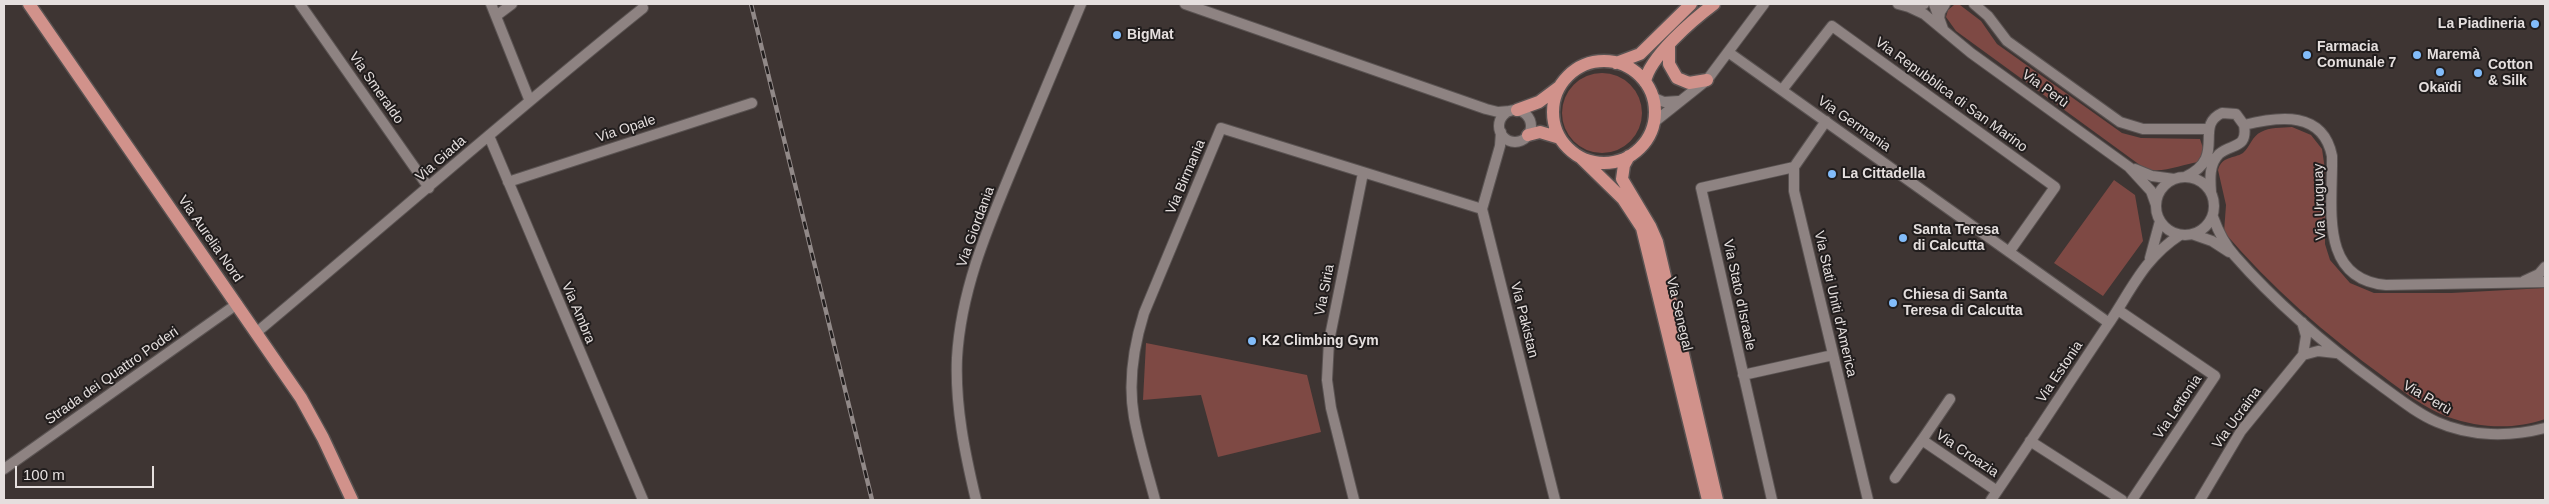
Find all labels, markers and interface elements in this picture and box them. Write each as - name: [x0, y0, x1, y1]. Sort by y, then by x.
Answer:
- place label: La Piadineria: [2438, 16, 2525, 32]
- marker: La Piadineria: [2529, 18, 2541, 30]
- place label: BigMat: [1127, 27, 1174, 43]
- marker: BigMat: [1111, 29, 1123, 41]
- street label: Via Repubblica di San Marino: [1872, 34, 2030, 156]
- place label: Farmacia Comunale 7: [2317, 39, 2396, 72]
- place label: Maremà: [2427, 47, 2480, 63]
- street label: Via Smeraldo: [345, 49, 407, 127]
- marker: Farmacia Comunale 7: [2301, 49, 2313, 61]
- marker: Maremà: [2411, 49, 2423, 61]
- place label: Cotton & Silk: [2488, 57, 2533, 90]
- street label: Via Perù: [2018, 66, 2072, 112]
- marker: Okaïdi: [2434, 66, 2446, 78]
- marker: Cotton & Silk: [2472, 67, 2484, 79]
- place label: Okaïdi: [2419, 80, 2461, 96]
- street label: Via Germania: [1814, 93, 1894, 155]
- street label: Via Opale: [594, 112, 658, 146]
- street label: Via Giada: [412, 133, 470, 185]
- street label: Via Birmania: [1163, 137, 1209, 217]
- street label: Via Uruguay: [2310, 163, 2330, 241]
- place label: La Cittadella: [1842, 166, 1925, 182]
- marker: La Cittadella: [1826, 168, 1838, 180]
- street label: Via Giordania: [954, 184, 998, 270]
- street label: Via Aurelia Nord: [174, 193, 246, 285]
- place label: Santa Teresa di Calcutta: [1913, 222, 1999, 254]
- street label: Via Stati Uniti d'America: [1810, 229, 1860, 379]
- marker: Santa Teresa di Calcutta: [1897, 232, 1909, 244]
- street label: Via Stato d'Israele: [1719, 238, 1759, 352]
- street label: Via Siria: [1312, 263, 1338, 317]
- street label: Via Senegal: [1662, 275, 1696, 353]
- street label: Via Ambra: [558, 280, 598, 346]
- street label: Via Pakistan: [1506, 280, 1542, 360]
- place label: Chiesa di Santa Teresa di Calcutta: [1903, 287, 2023, 320]
- marker: Chiesa di Santa Teresa di Calcutta: [1887, 297, 1899, 309]
- street label: Strada dei Quattro Poderi: [42, 324, 182, 428]
- place label: K2 Climbing Gym: [1262, 333, 1379, 349]
- marker: K2 Climbing Gym: [1246, 335, 1258, 347]
- street label: Via Estonia: [2033, 338, 2087, 406]
- street label: Via Lettonia: [2150, 372, 2206, 442]
- street label: Via Perù: [2400, 377, 2454, 419]
- street label: Via Ucraina: [2209, 384, 2265, 452]
- street label: Via Croazia: [1932, 427, 2002, 481]
- scale bar: [18, 456, 156, 488]
- text: 100 m: [23, 466, 65, 483]

